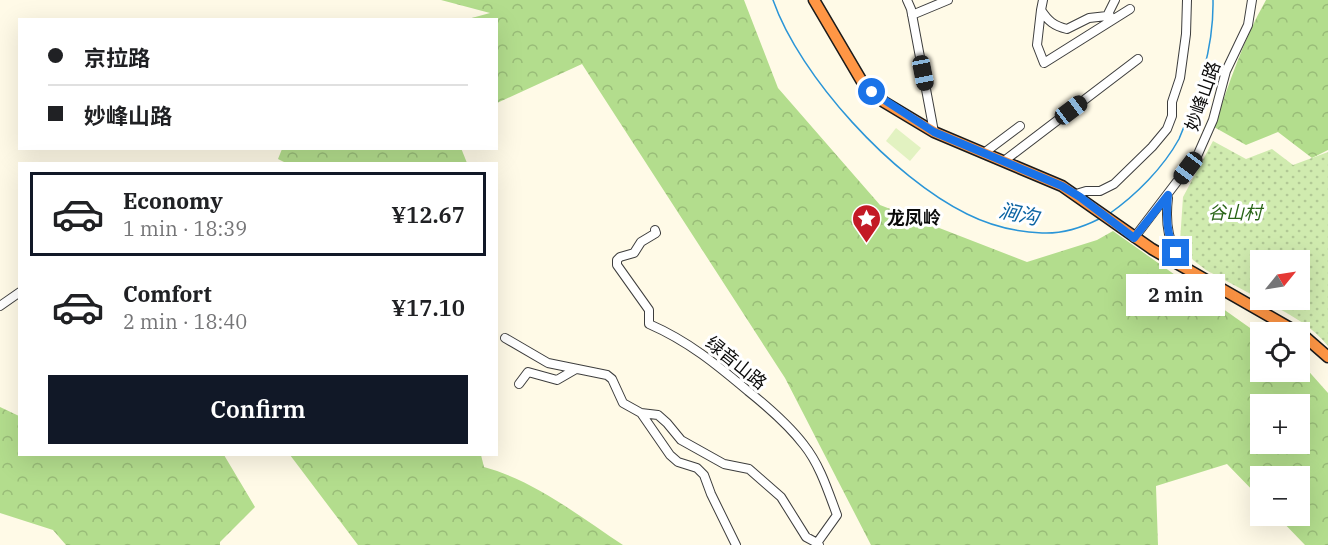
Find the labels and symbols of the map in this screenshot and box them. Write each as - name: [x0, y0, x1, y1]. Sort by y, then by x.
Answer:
- car: [911, 54, 935, 92]
- street label: 妙峰山路: [1180, 58, 1225, 134]
- route start: [858, 78, 885, 105]
- car: [1051, 92, 1091, 128]
- car: [1170, 148, 1206, 188]
- water label: 涧沟: [997, 196, 1043, 231]
- park label: 谷山村: [1208, 201, 1265, 224]
- place icon: 龙凤岭: [850, 202, 882, 244]
- place label: 龙凤岭: [887, 206, 941, 229]
- route end: [1162, 239, 1189, 266]
- north arrow: [1250, 250, 1310, 310]
- callout: 2 min: [1126, 274, 1226, 316]
- street label: 绿音山路: [701, 331, 772, 394]

